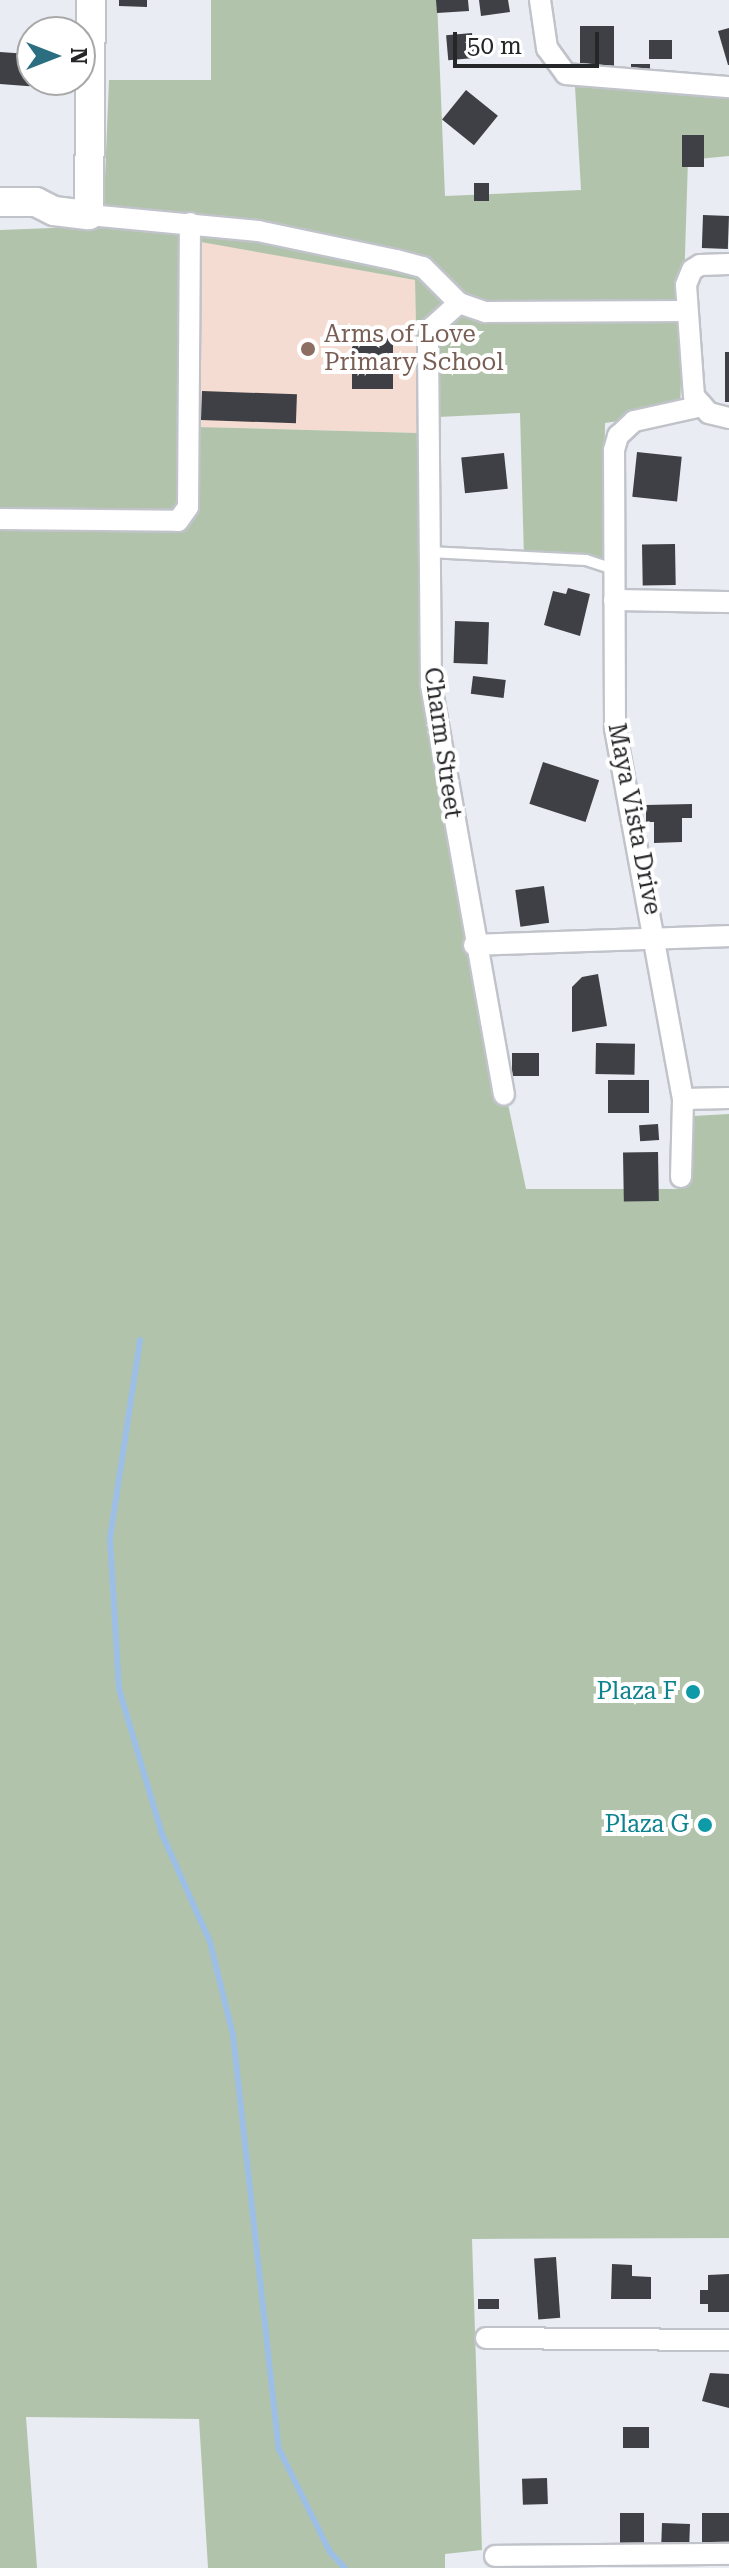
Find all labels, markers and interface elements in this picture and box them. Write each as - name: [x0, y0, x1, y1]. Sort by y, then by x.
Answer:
- north arrow: [16, 16, 96, 96]
- scale bar: [457, 16, 603, 66]
- text: 50 m: [467, 32, 522, 60]
- text: N: [66, 48, 91, 64]
- place label: Arms of Love Primary School: [324, 321, 504, 377]
- marker: Arms of Love Primary School: [299, 340, 317, 358]
- street label: Charm Street: [417, 666, 467, 820]
- street label: Maya Vista Drive: [601, 721, 667, 917]
- place label: Plaza F: [597, 1678, 677, 1706]
- marker: Plaza F: [684, 1683, 702, 1701]
- place label: Plaza G: [604, 1811, 689, 1839]
- marker: Plaza G: [696, 1816, 714, 1834]

